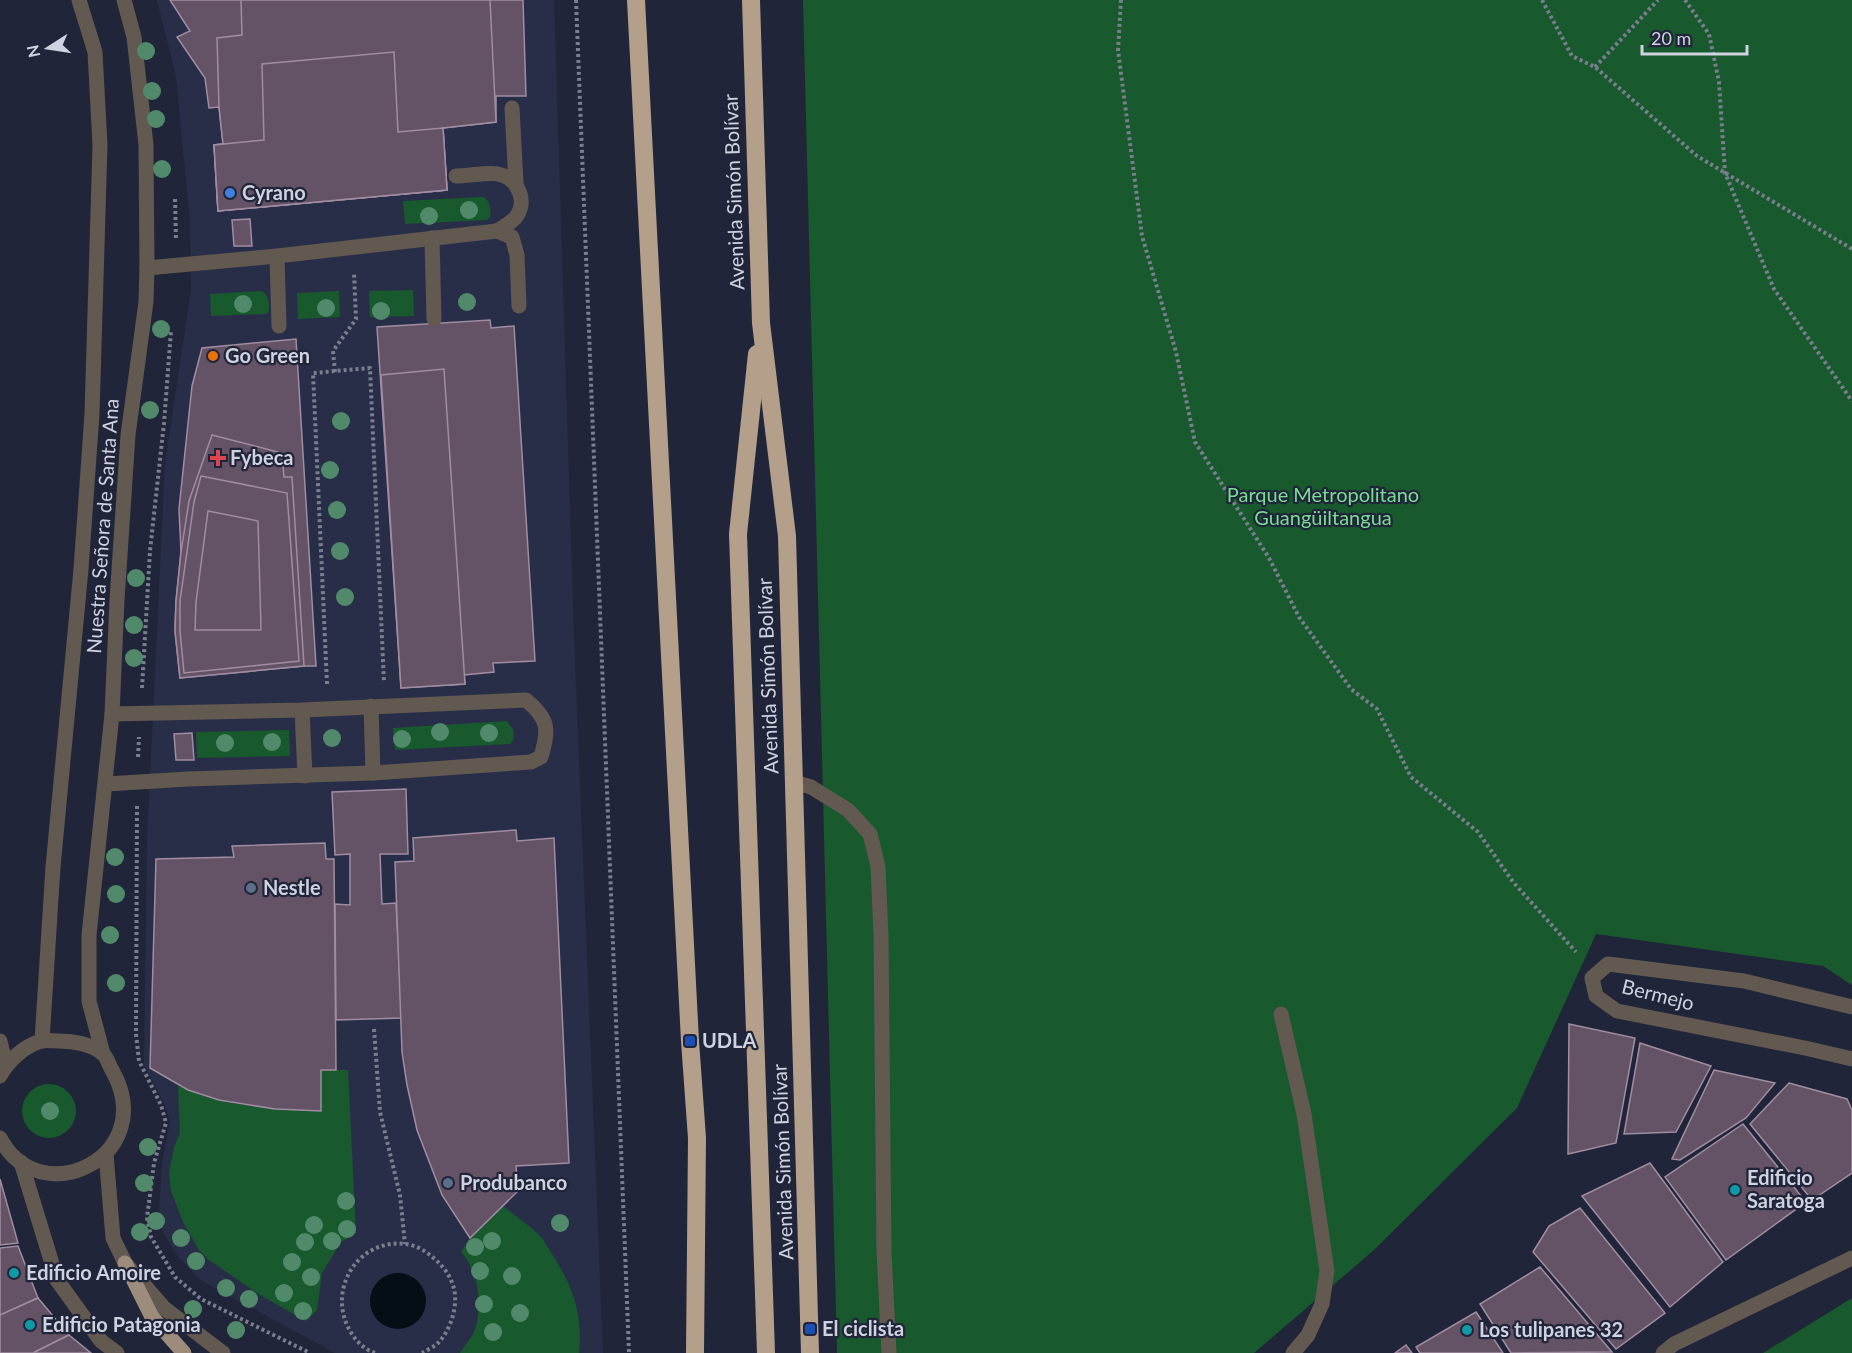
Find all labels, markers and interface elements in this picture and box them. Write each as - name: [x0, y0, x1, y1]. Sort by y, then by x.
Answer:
- north arrow: [18, 18, 78, 78]
- scale bar: [1642, 18, 1747, 56]
- text: 20 m: [1651, 27, 1691, 49]
- text: N: [22, 43, 43, 59]
- street label: Avenida Simón Bolívar: [718, 93, 748, 290]
- place label: Cyrano: [242, 180, 306, 204]
- marker: Cyrano: [223, 186, 237, 200]
- place label: Go Green: [225, 343, 310, 367]
- marker: Go Green: [206, 349, 220, 363]
- street label: Nuestra Señora de Santa Ana: [81, 398, 123, 654]
- place label: Fybeca: [230, 445, 293, 469]
- marker: Fybeca: [211, 451, 225, 465]
- park label: Parque Metropolitano Guangüiltangua: [1227, 482, 1419, 529]
- street label: Avenida Simón Bolívar: [752, 577, 782, 774]
- place label: Nestle: [263, 875, 321, 899]
- marker: Nestle: [244, 881, 258, 895]
- street label: Bermejo: [1620, 973, 1697, 1015]
- place label: UDLA: [702, 1028, 756, 1052]
- marker: UDLA: [683, 1034, 697, 1048]
- street label: Avenida Simón Bolívar: [767, 1063, 797, 1260]
- place label: Edificio Saratoga: [1747, 1165, 1825, 1212]
- place label: Produbanco: [460, 1170, 567, 1194]
- marker: Produbanco: [441, 1176, 455, 1190]
- marker: Edificio Saratoga: [1728, 1183, 1742, 1197]
- place label: Edificio Amoire: [26, 1260, 161, 1284]
- marker: Edificio Amoire: [7, 1266, 21, 1280]
- place label: Edificio Patagonia: [42, 1312, 201, 1336]
- place label: El ciclista: [822, 1316, 904, 1340]
- place label: Los tulipanes 32: [1479, 1317, 1623, 1341]
- marker: Edificio Patagonia: [23, 1318, 37, 1332]
- marker: El ciclista: [803, 1322, 817, 1336]
- marker: Los tulipanes 32: [1460, 1323, 1474, 1337]

